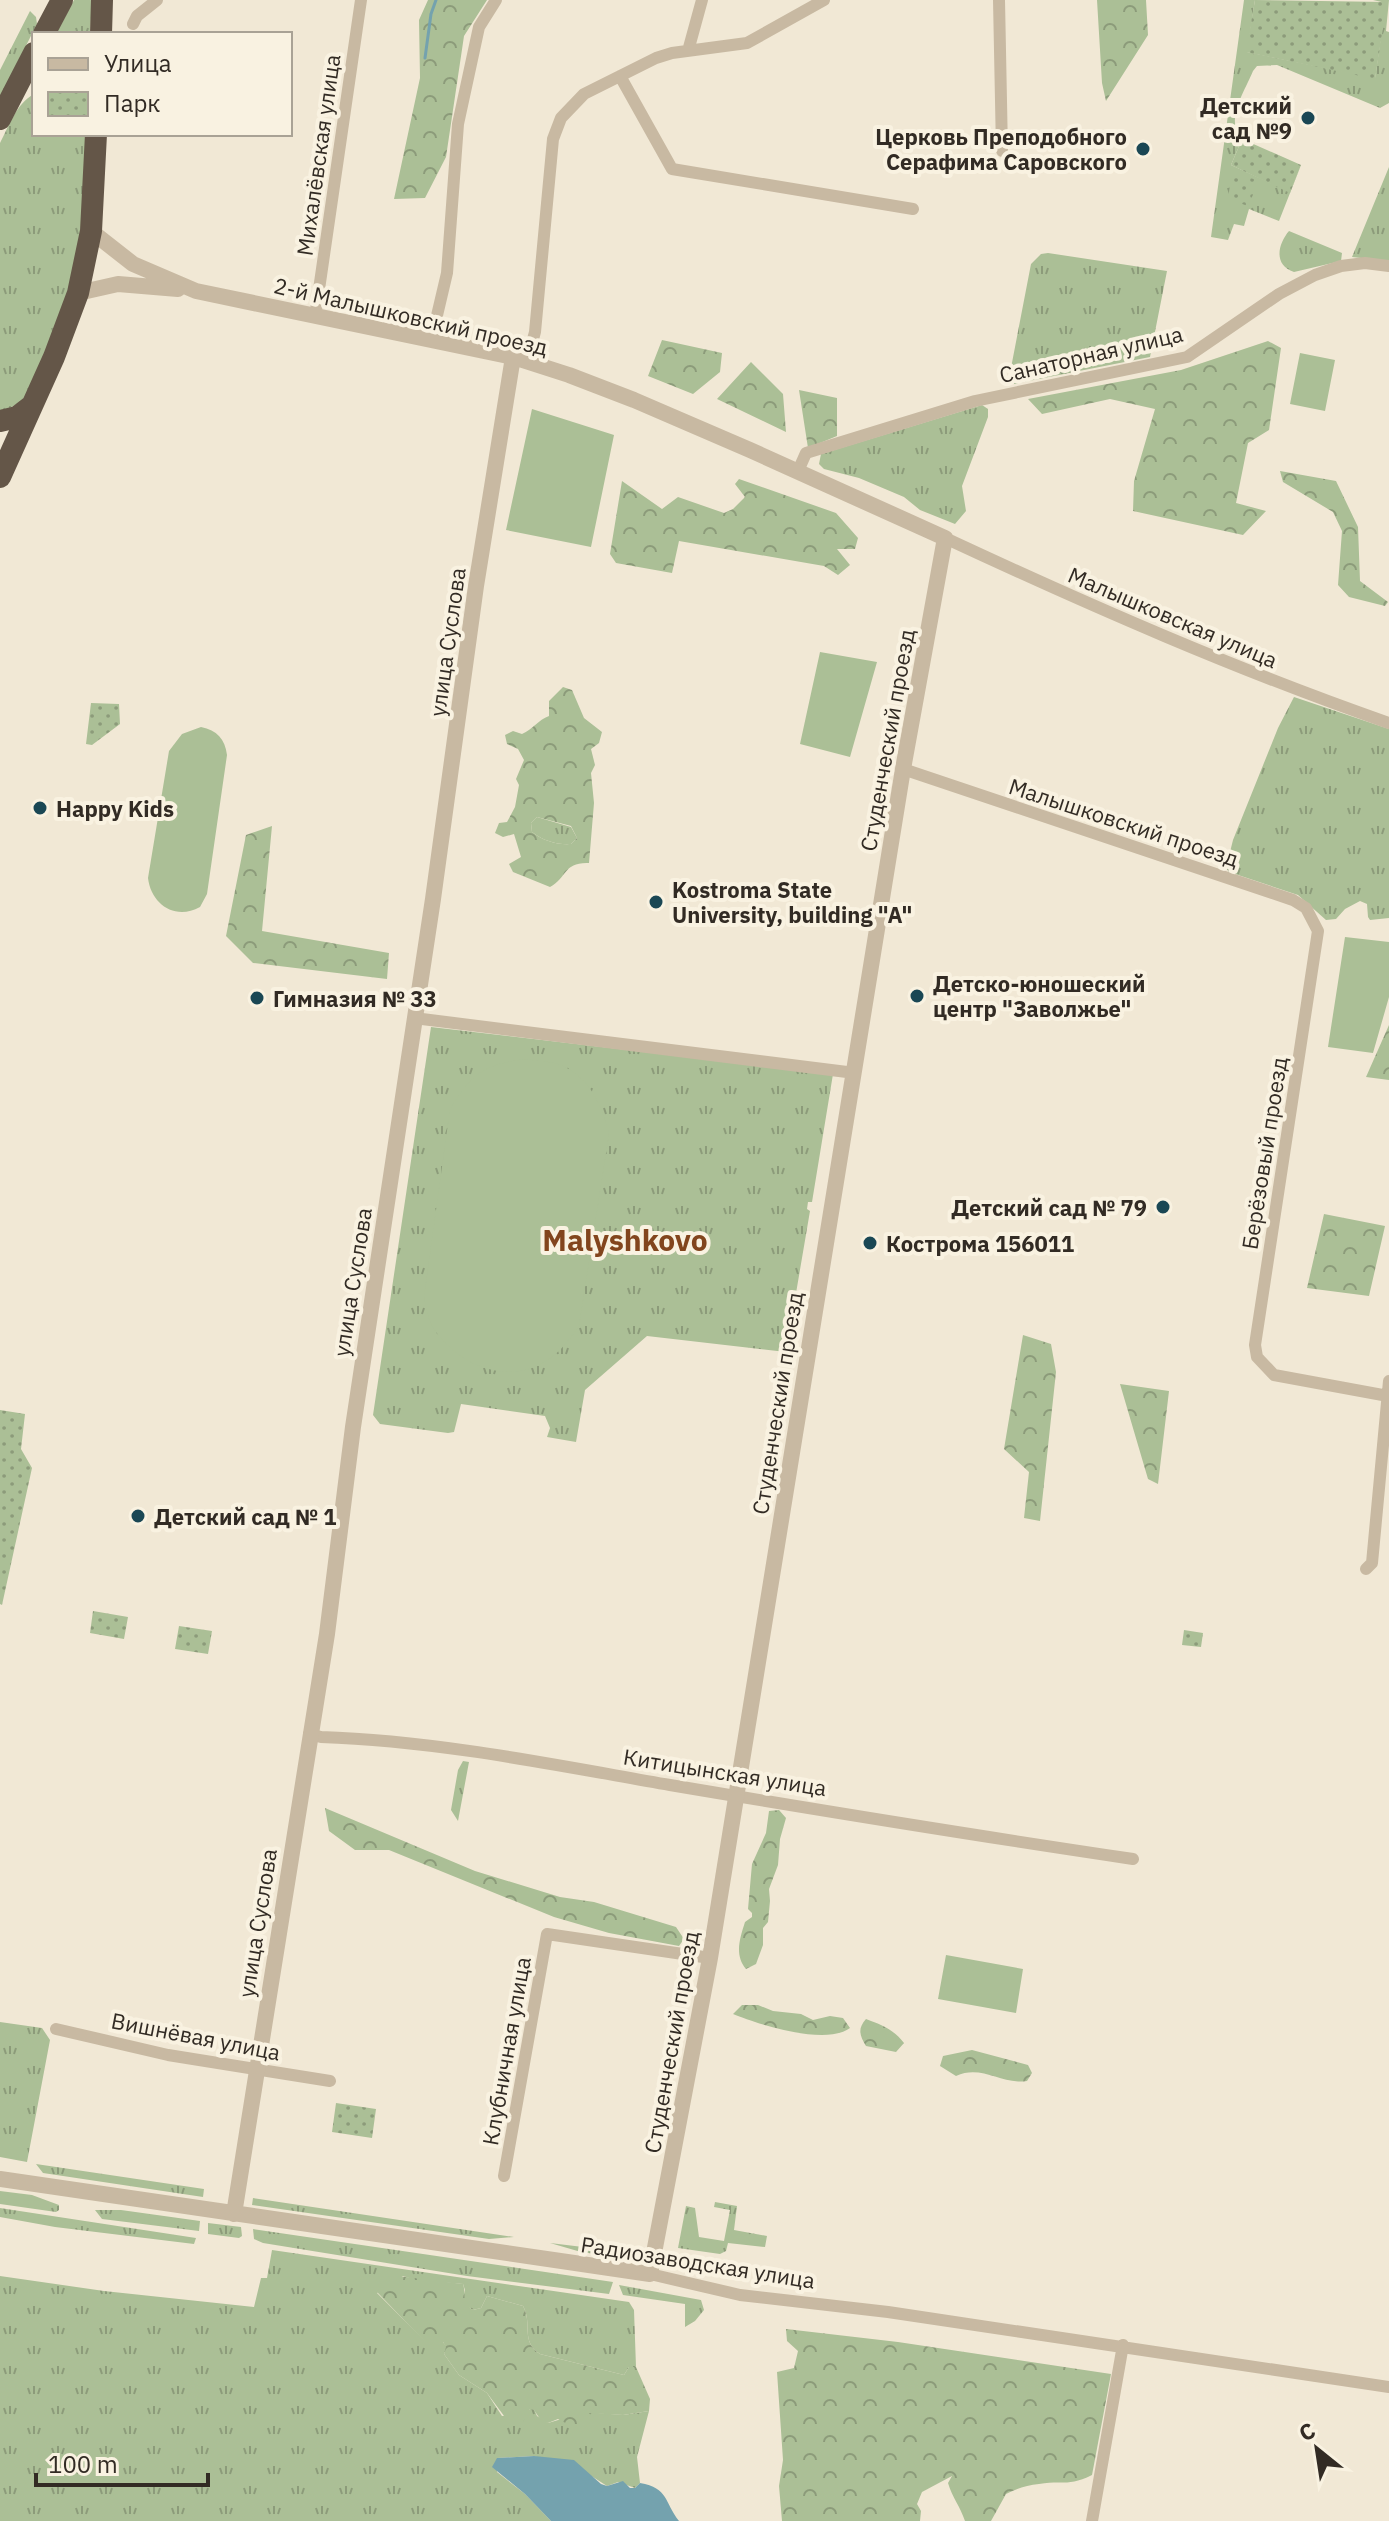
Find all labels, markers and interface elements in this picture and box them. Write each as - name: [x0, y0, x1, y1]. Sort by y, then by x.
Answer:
- legend: [32, 32, 292, 136]
- text: Улица: [104, 47, 172, 79]
- street label: Михалёвская улица: [289, 52, 347, 258]
- text: Парк: [104, 87, 161, 119]
- place label: Детский сад №9: [1200, 91, 1292, 145]
- marker: Детский сад №9: [1299, 109, 1317, 127]
- place label: Церковь Преподобного Серафима Саровского: [875, 122, 1127, 176]
- marker: Церковь Преподобного Серафима Саровского: [1134, 140, 1152, 158]
- street label: 2-й Малышковский проезд: [271, 270, 551, 362]
- street label: Санаторная улица: [996, 319, 1186, 389]
- street label: Малышковская улица: [1064, 560, 1282, 674]
- street label: улица Суслова: [422, 565, 472, 718]
- street label: Студенческий проезд: [853, 627, 921, 853]
- street label: Малышковский проезд: [1005, 771, 1243, 873]
- place label: Happy Kids: [56, 794, 174, 823]
- marker: Happy Kids: [31, 799, 49, 817]
- place label: Kostroma State University, building "A": [672, 875, 912, 929]
- marker: Kostroma State University, building "A": [647, 893, 665, 911]
- place label: Детско-юношеский центр "Заволжье": [933, 969, 1145, 1023]
- place label: Гимназия № 33: [273, 984, 437, 1013]
- marker: Детско-юношеский центр "Заволжье": [908, 987, 926, 1005]
- marker: Гимназия № 33: [248, 989, 266, 1007]
- street label: Берёзовый проезд: [1234, 1055, 1294, 1251]
- place label: Детский сад № 79: [951, 1193, 1147, 1222]
- marker: Детский сад № 79: [1154, 1198, 1172, 1216]
- street label: улица Суслова: [326, 1205, 378, 1358]
- district label: Malyshkovo: [542, 1220, 708, 1259]
- place label: Кострома 156011: [886, 1229, 1074, 1258]
- marker: Кострома 156011: [861, 1234, 879, 1252]
- street label: Студенческий проезд: [745, 1290, 809, 1516]
- place label: Детский сад № 1: [154, 1502, 337, 1531]
- marker: Детский сад № 1: [129, 1507, 147, 1525]
- street label: Китицынская улица: [621, 1742, 829, 1802]
- street label: улица Суслова: [231, 1846, 283, 1999]
- street label: Студенческий проезд: [637, 1929, 705, 2155]
- street label: Клубничная улица: [475, 1954, 537, 2147]
- street label: Вишнёвая улица: [109, 2005, 283, 2067]
- street label: Радиозаводская улица: [579, 2229, 817, 2295]
- north arrow: [1277, 2409, 1357, 2489]
- text: С: [1293, 2415, 1320, 2447]
- scale bar: [36, 2437, 208, 2487]
- text: 100 m: [48, 2448, 118, 2480]

